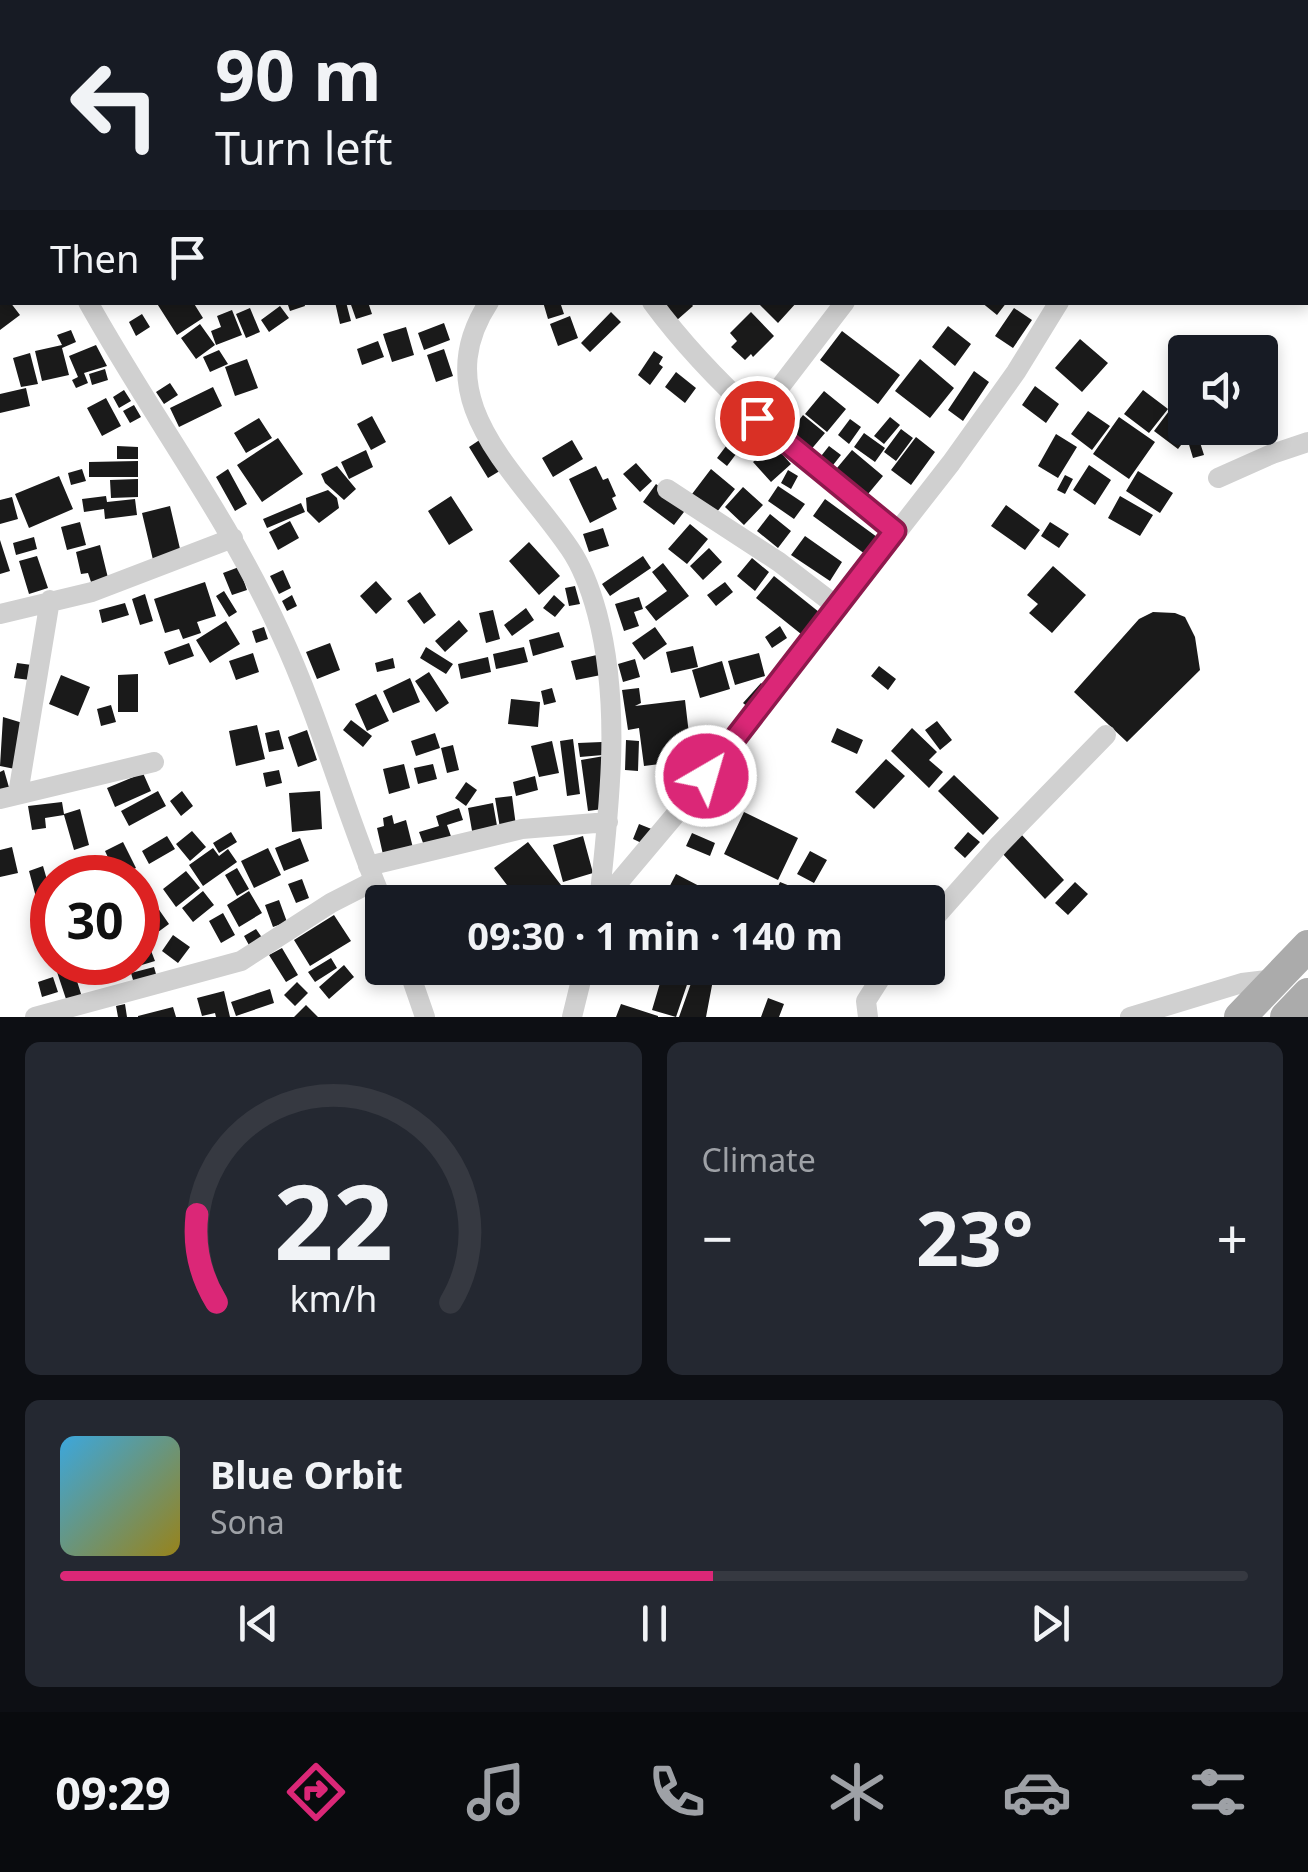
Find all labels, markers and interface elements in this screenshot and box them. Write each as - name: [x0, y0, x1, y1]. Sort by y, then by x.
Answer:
- text: 90 m: [215, 26, 382, 122]
- icon: left: [50, 40, 180, 170]
- text: Turn left: [215, 117, 392, 178]
- icon: arrive: [160, 230, 215, 285]
- text: Then: [50, 232, 140, 284]
- map controls: [1168, 335, 1278, 445]
- button: sound: [1168, 335, 1278, 445]
- pin: [715, 376, 800, 461]
- icon: arrive: [730, 391, 785, 446]
- position arrow: [654, 724, 758, 828]
- speed limit sign: 30: [30, 855, 160, 985]
- text: 09:30 · 1 min · 140 m: [467, 909, 843, 961]
- text: Climate: [702, 1138, 816, 1181]
- text: 22: [274, 1149, 393, 1290]
- text: 23°: [916, 1186, 1034, 1288]
- text: −: [702, 1200, 733, 1275]
- text: +: [1217, 1200, 1248, 1275]
- text: km/h: [289, 1274, 377, 1322]
- text: Blue Orbit: [210, 1448, 403, 1500]
- text: Sona: [210, 1500, 285, 1543]
- icon: previous: [231, 1596, 286, 1651]
- icon: pause: [627, 1596, 682, 1651]
- icon: next: [1023, 1596, 1078, 1651]
- icon: directions: [281, 1757, 351, 1827]
- icon: music: [461, 1757, 531, 1827]
- icon: phone: [642, 1757, 712, 1827]
- icon: climate: [822, 1757, 892, 1827]
- icon: car: [1002, 1757, 1072, 1827]
- icon: filters: [1183, 1757, 1253, 1827]
- text: 09:29: [55, 1762, 171, 1823]

